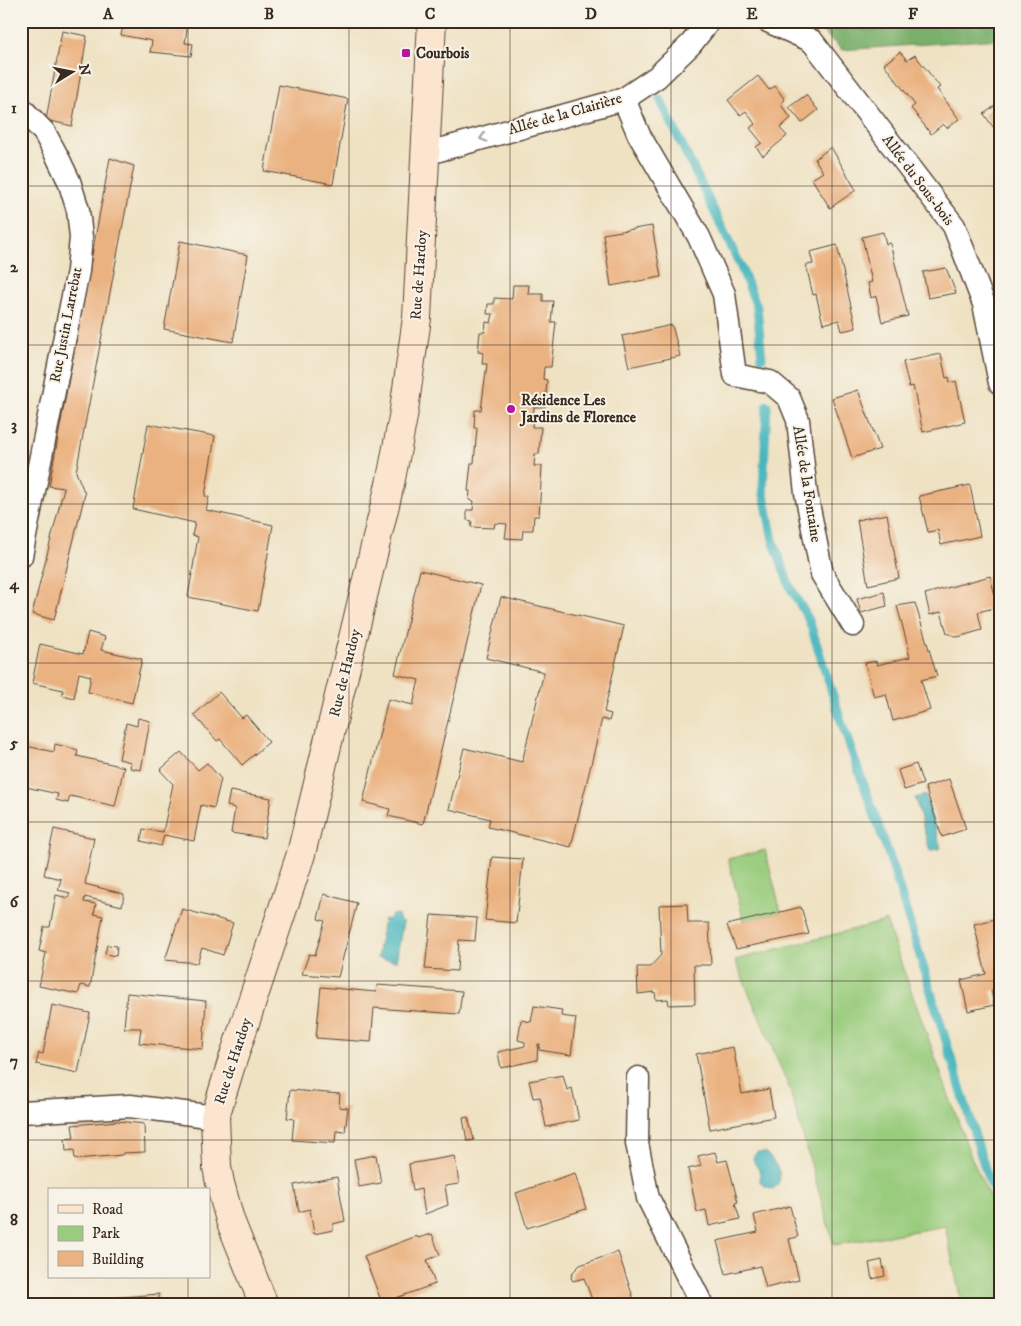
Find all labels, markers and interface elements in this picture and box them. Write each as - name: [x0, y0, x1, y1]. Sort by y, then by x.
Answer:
- text: A: [102, 4, 114, 24]
- text: B: [264, 4, 274, 24]
- text: C: [425, 4, 435, 24]
- text: D: [585, 4, 597, 24]
- text: E: [746, 4, 758, 24]
- text: F: [908, 4, 918, 24]
- place label: Courbois: [416, 44, 469, 63]
- marker: Courbois: [400, 47, 412, 59]
- north arrow: [48, 48, 98, 98]
- text: N: [74, 63, 94, 78]
- street label: Allée de la Clairière: [506, 89, 624, 139]
- text: 1: [11, 98, 17, 118]
- street label: Allée du Sous-bois: [878, 131, 958, 229]
- one-way arrow: [479, 133, 487, 143]
- street label: Rue de Hardoy: [406, 229, 432, 321]
- text: 2: [10, 257, 19, 277]
- street label: Rue Justin Larrebat: [46, 266, 87, 384]
- place label: Résidence Les Jardins de Florence: [519, 391, 637, 427]
- marker: Résidence Les Jardins de Florence: [505, 403, 517, 415]
- text: 3: [11, 415, 17, 435]
- street label: Allée de la Fontaine: [788, 424, 826, 544]
- text: 4: [8, 574, 19, 594]
- street label: Rue de Hardoy: [325, 626, 365, 719]
- text: 5: [9, 733, 18, 753]
- text: 6: [10, 892, 20, 912]
- street label: Rue de Hardoy: [210, 1014, 256, 1107]
- text: 7: [10, 1051, 18, 1071]
- legend: [48, 1188, 210, 1278]
- text: Road: [92, 1200, 124, 1219]
- text: 8: [10, 1210, 18, 1230]
- text: Park: [92, 1224, 121, 1243]
- text: Building: [92, 1250, 144, 1269]

